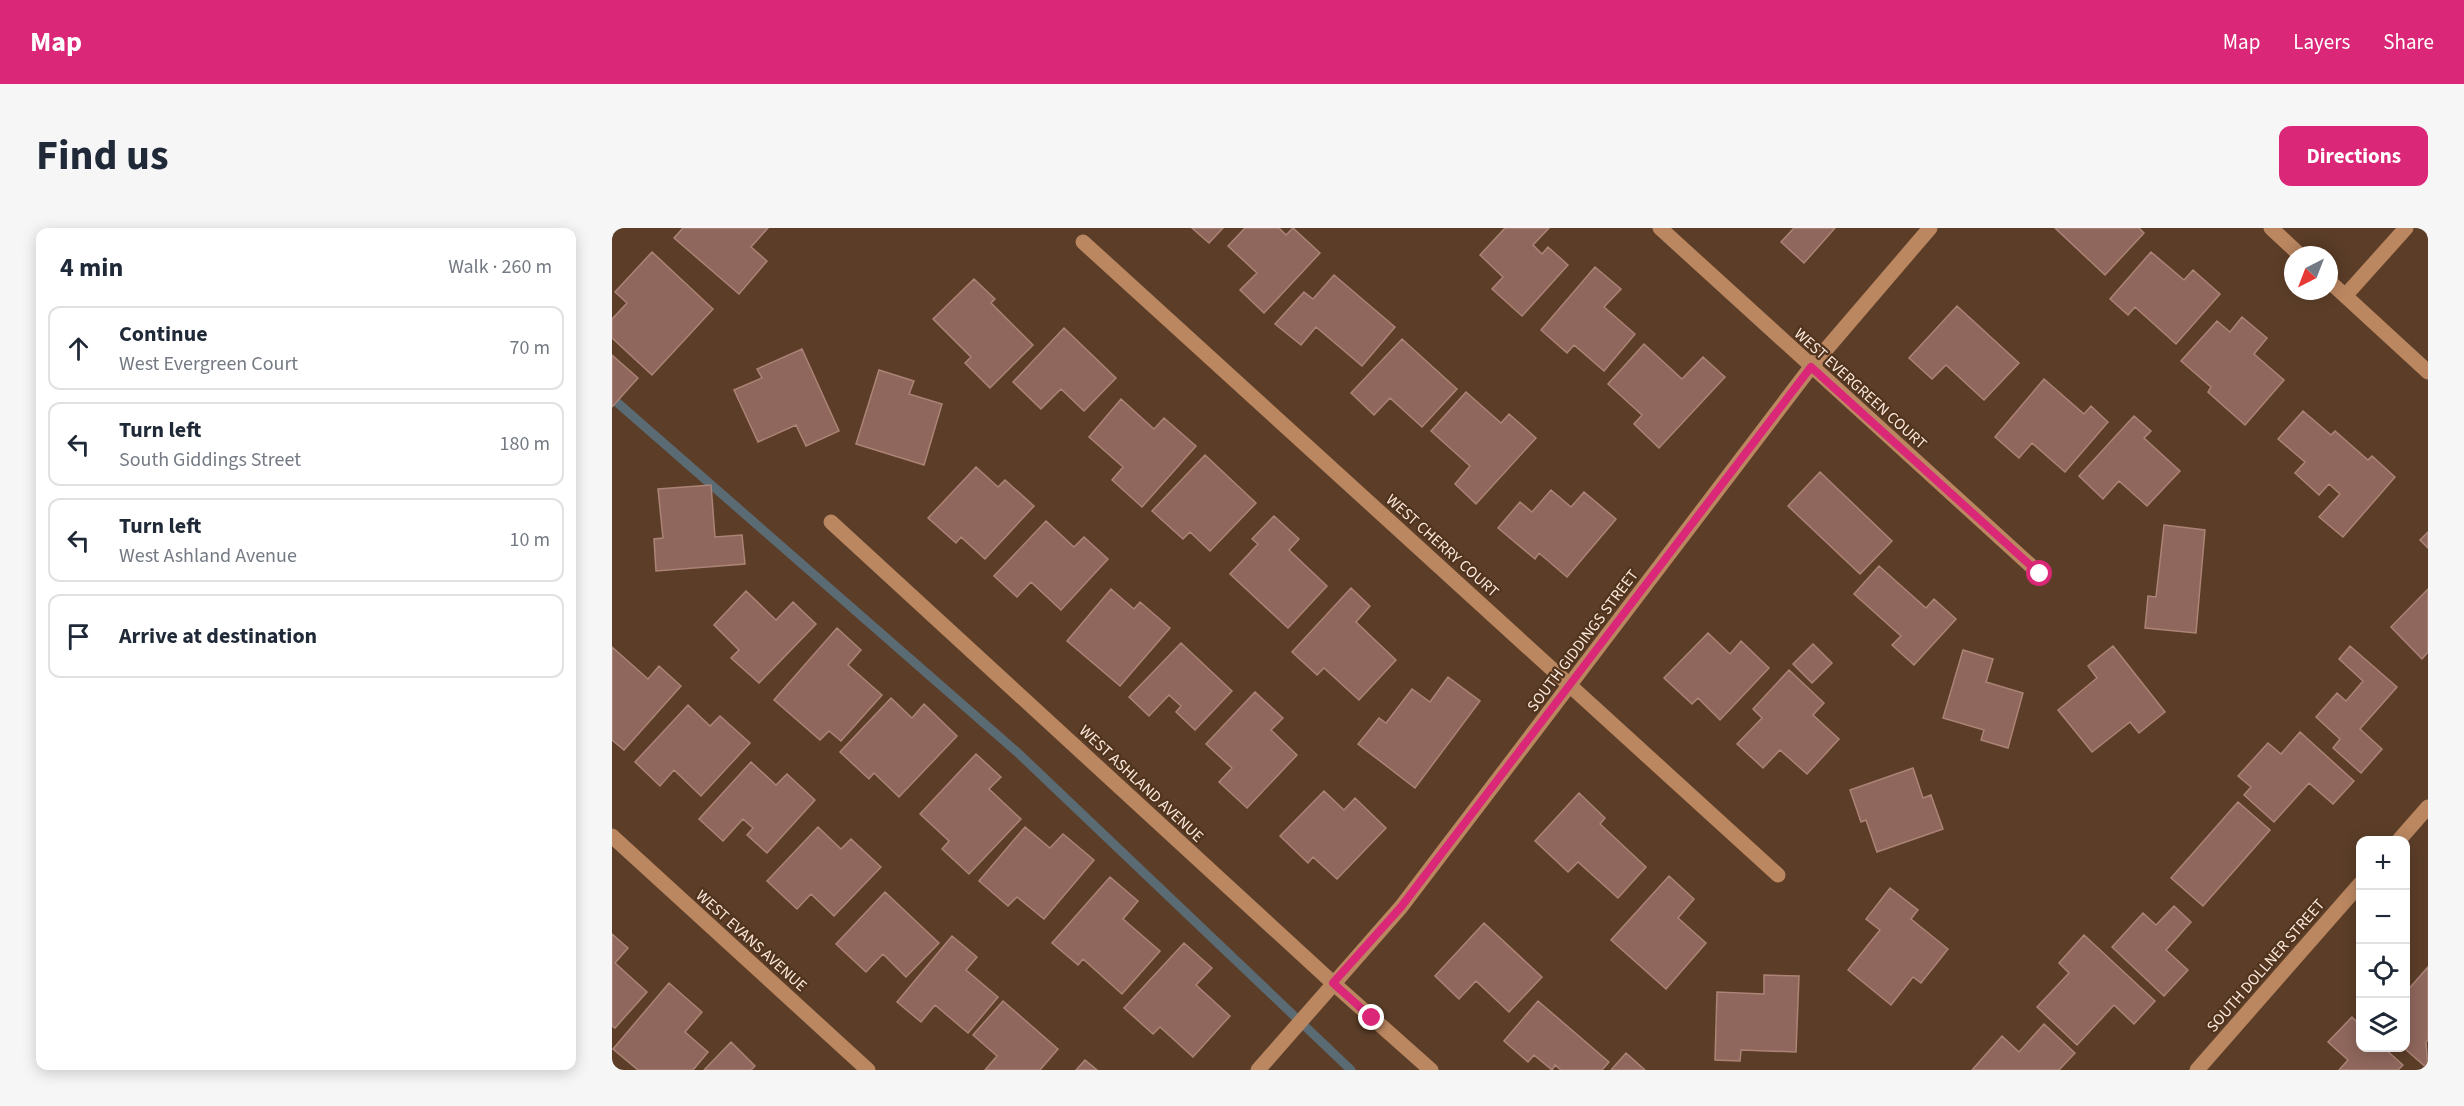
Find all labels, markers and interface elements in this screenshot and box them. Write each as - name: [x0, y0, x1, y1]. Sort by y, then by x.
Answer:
- text: Map: [30, 22, 82, 62]
- text: Map: [2223, 27, 2260, 57]
- text: Layers: [2293, 27, 2350, 57]
- text: Share: [2383, 27, 2434, 57]
- text: Find us: [36, 126, 169, 186]
- button: Directions: [2279, 126, 2428, 186]
- north arrow: [2284, 246, 2338, 300]
- text: 4 min: [60, 249, 123, 286]
- text: Walk · 260 m: [448, 253, 552, 281]
- text: Continue: [119, 318, 208, 350]
- street label: WEST EVERGREEN COURT: [1789, 323, 1932, 455]
- icon: ahead: [62, 332, 95, 365]
- text: 70 m: [510, 334, 550, 362]
- text: West Evergreen Court: [119, 350, 298, 378]
- text: Turn left: [119, 414, 201, 446]
- icon: left: [62, 428, 95, 461]
- text: 180 m: [500, 430, 550, 458]
- text: South Giddings Street: [119, 446, 301, 474]
- street label: WEST CHERRY COURT: [1381, 489, 1504, 603]
- text: Turn left: [119, 510, 201, 542]
- icon: left: [62, 524, 95, 557]
- text: 10 m: [510, 526, 550, 554]
- text: West Ashland Avenue: [119, 542, 297, 570]
- route start: [2026, 560, 2052, 586]
- street label: SOUTH GIDDINGS STREET: [1522, 565, 1644, 716]
- icon: arrive: [62, 620, 95, 653]
- text: Arrive at destination: [119, 620, 317, 652]
- street label: WEST ASHLAND AVENUE: [1074, 720, 1208, 847]
- map controls: [2356, 836, 2410, 1052]
- button: +: [2356, 836, 2410, 890]
- street label: WEST EVANS AVENUE: [691, 885, 812, 997]
- button: −: [2356, 890, 2410, 944]
- street label: SOUTH DOLLNER STREET: [2202, 894, 2330, 1037]
- button: locate: [2356, 944, 2410, 998]
- button: layers: [2356, 998, 2410, 1052]
- route end: [1358, 1004, 1384, 1030]

